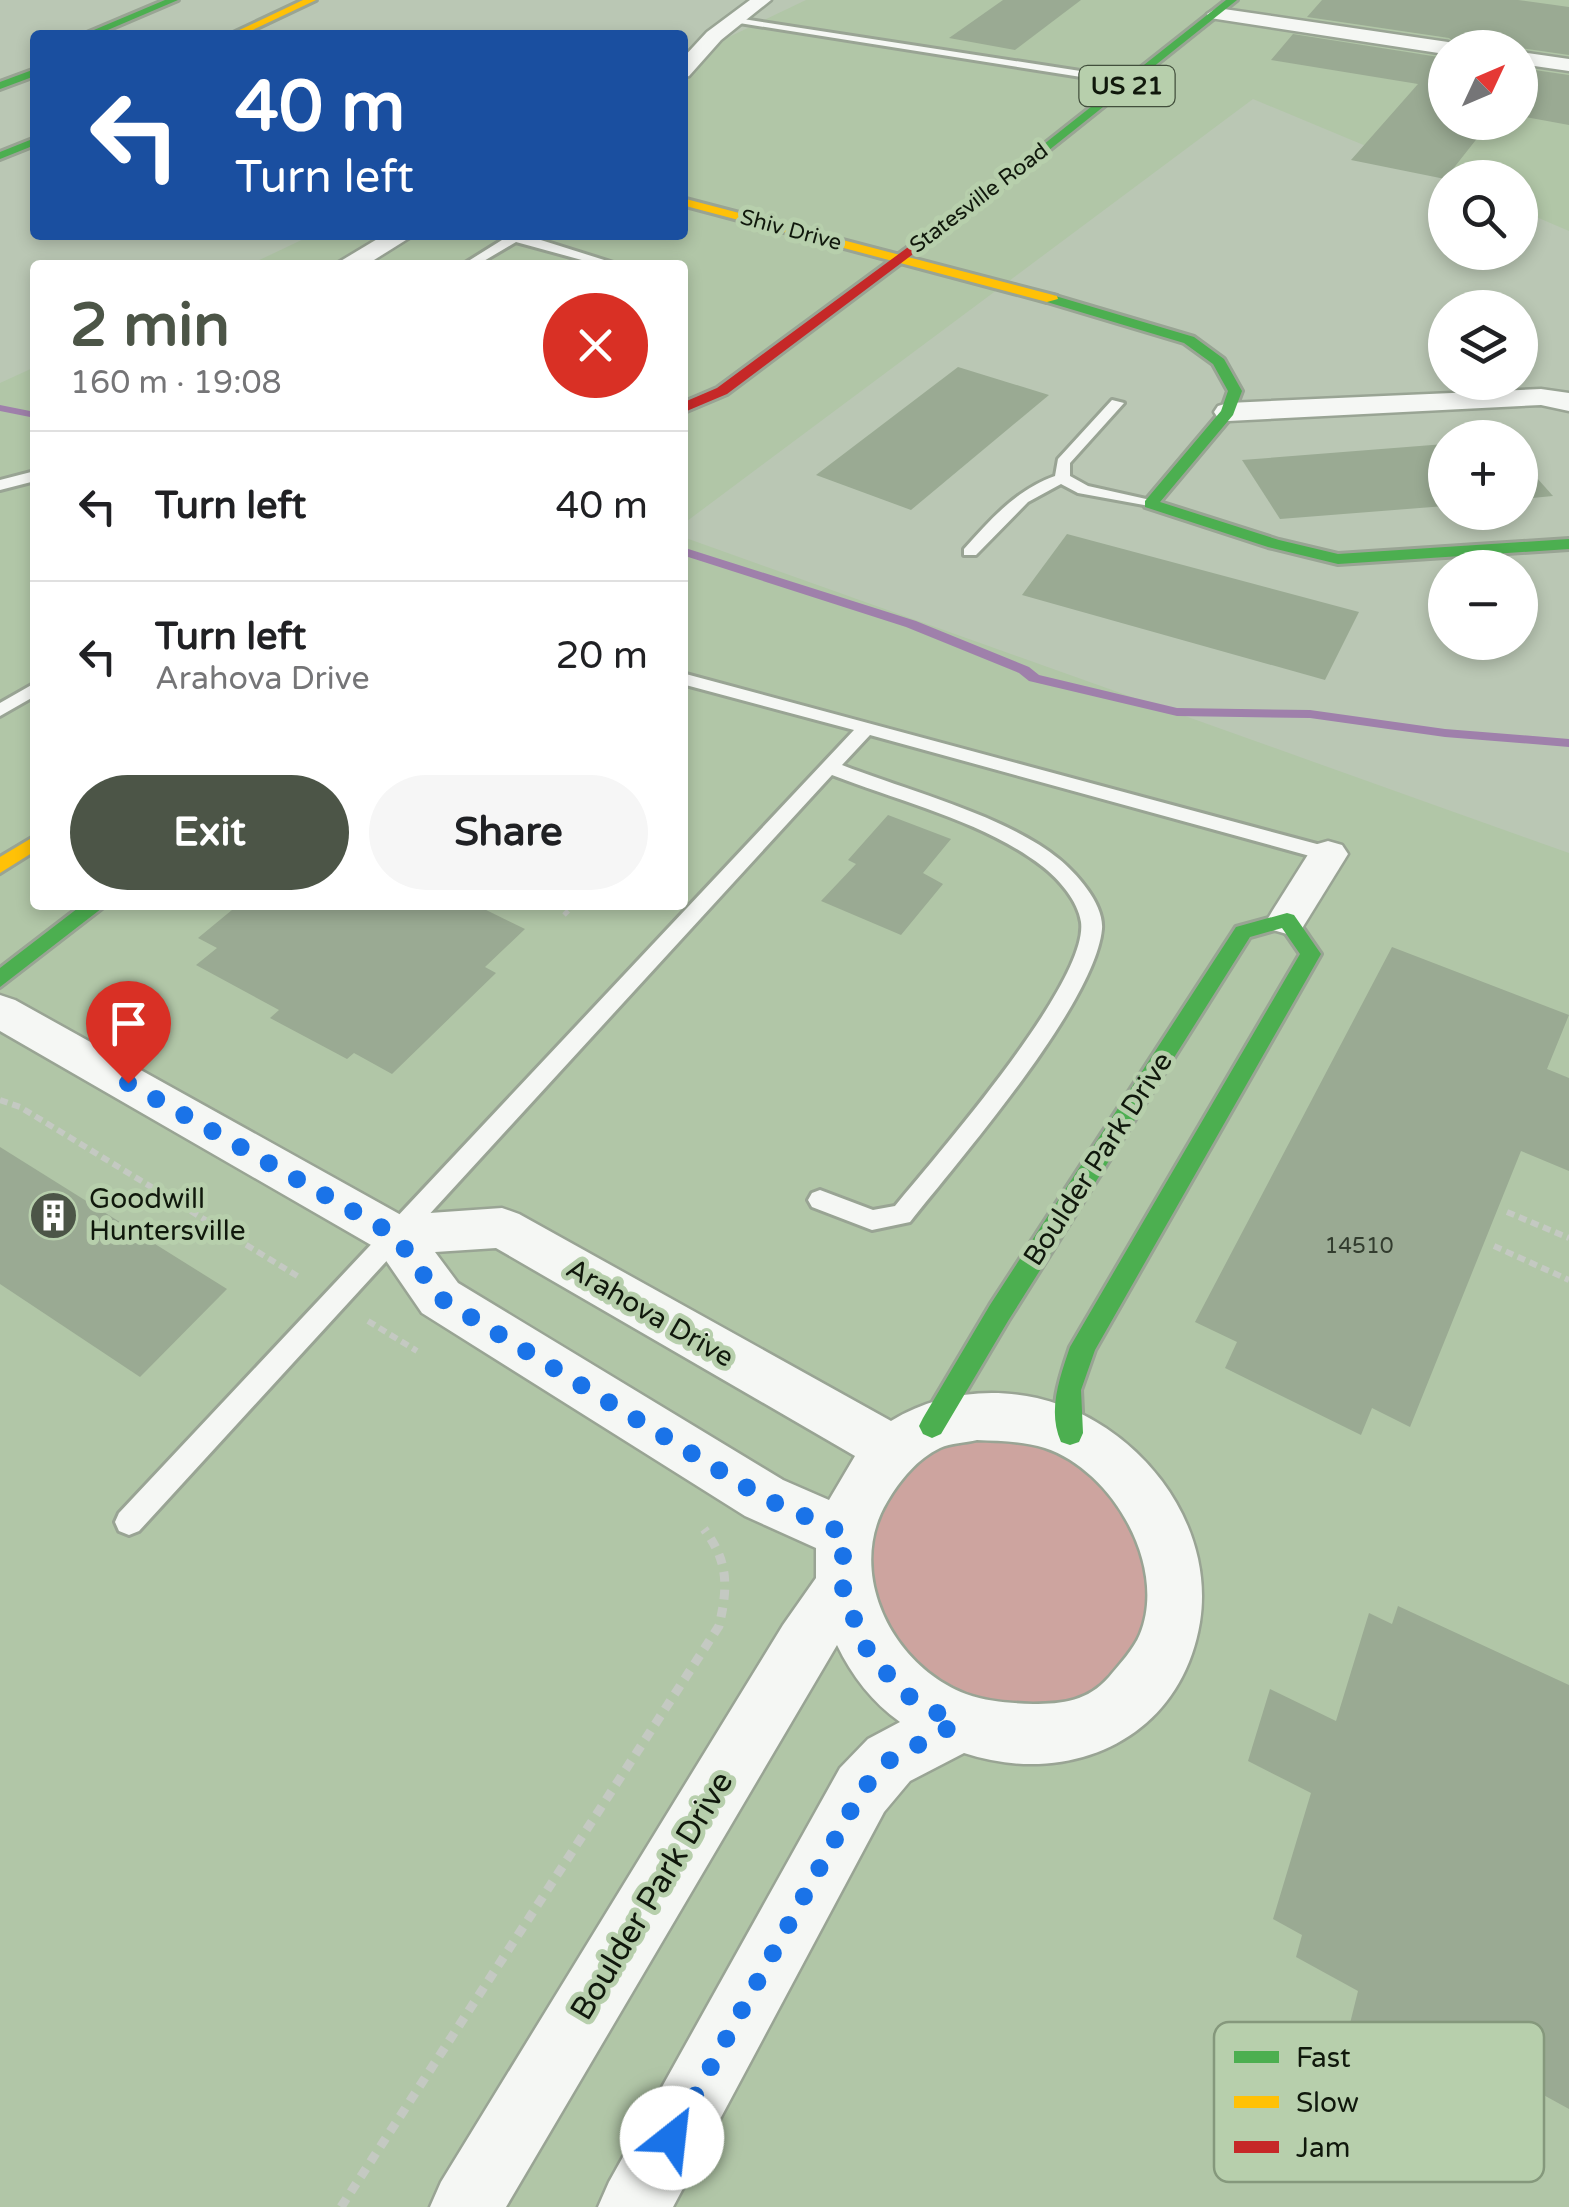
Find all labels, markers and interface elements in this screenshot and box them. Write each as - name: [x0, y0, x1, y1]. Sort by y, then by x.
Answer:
- north arrow: [1428, 30, 1538, 140]
- map controls: [1428, 30, 1538, 660]
- text: 40 m: [235, 66, 405, 150]
- road number: US 21: [1080, 66, 1174, 106]
- icon: left: [70, 70, 200, 200]
- street label: Statesville Road: [905, 138, 1053, 258]
- text: Turn left: [235, 151, 414, 205]
- button: search: [1428, 160, 1538, 270]
- street label: Shiv Drive: [737, 204, 845, 256]
- text: 2 min: [70, 290, 230, 362]
- button: layers: [1428, 290, 1538, 400]
- button: close: [543, 293, 648, 398]
- text: 160 m · 19:08: [70, 364, 282, 402]
- button: +: [1428, 420, 1538, 530]
- icon: left: [70, 479, 125, 534]
- text: Turn left: [155, 483, 306, 529]
- text: 40 m: [556, 483, 648, 529]
- button: −: [1428, 550, 1538, 660]
- text: Turn left: [155, 614, 306, 660]
- icon: left: [70, 629, 125, 684]
- text: 20 m: [556, 633, 648, 679]
- text: Arahova Drive: [155, 660, 370, 698]
- button: Exit: [70, 775, 349, 890]
- button: Share: [369, 775, 648, 890]
- pin: [86, 981, 171, 1084]
- icon: arrive: [101, 996, 156, 1051]
- street label: Boulder Park Drive: [1016, 1046, 1180, 1272]
- place label: Goodwill Huntersville: [89, 1182, 246, 1248]
- building icon: Goodwill Huntersville: [28, 1189, 80, 1241]
- house number: 14510: [1324, 1233, 1394, 1259]
- street label: Arahova Drive: [560, 1251, 740, 1375]
- street label: Boulder Park Drive: [563, 1765, 741, 2027]
- legend: [1214, 2022, 1544, 2182]
- text: Fast: [1296, 2041, 1351, 2075]
- position arrow: [620, 2086, 724, 2190]
- text: Slow: [1296, 2086, 1359, 2120]
- text: Jam: [1296, 2131, 1351, 2165]

